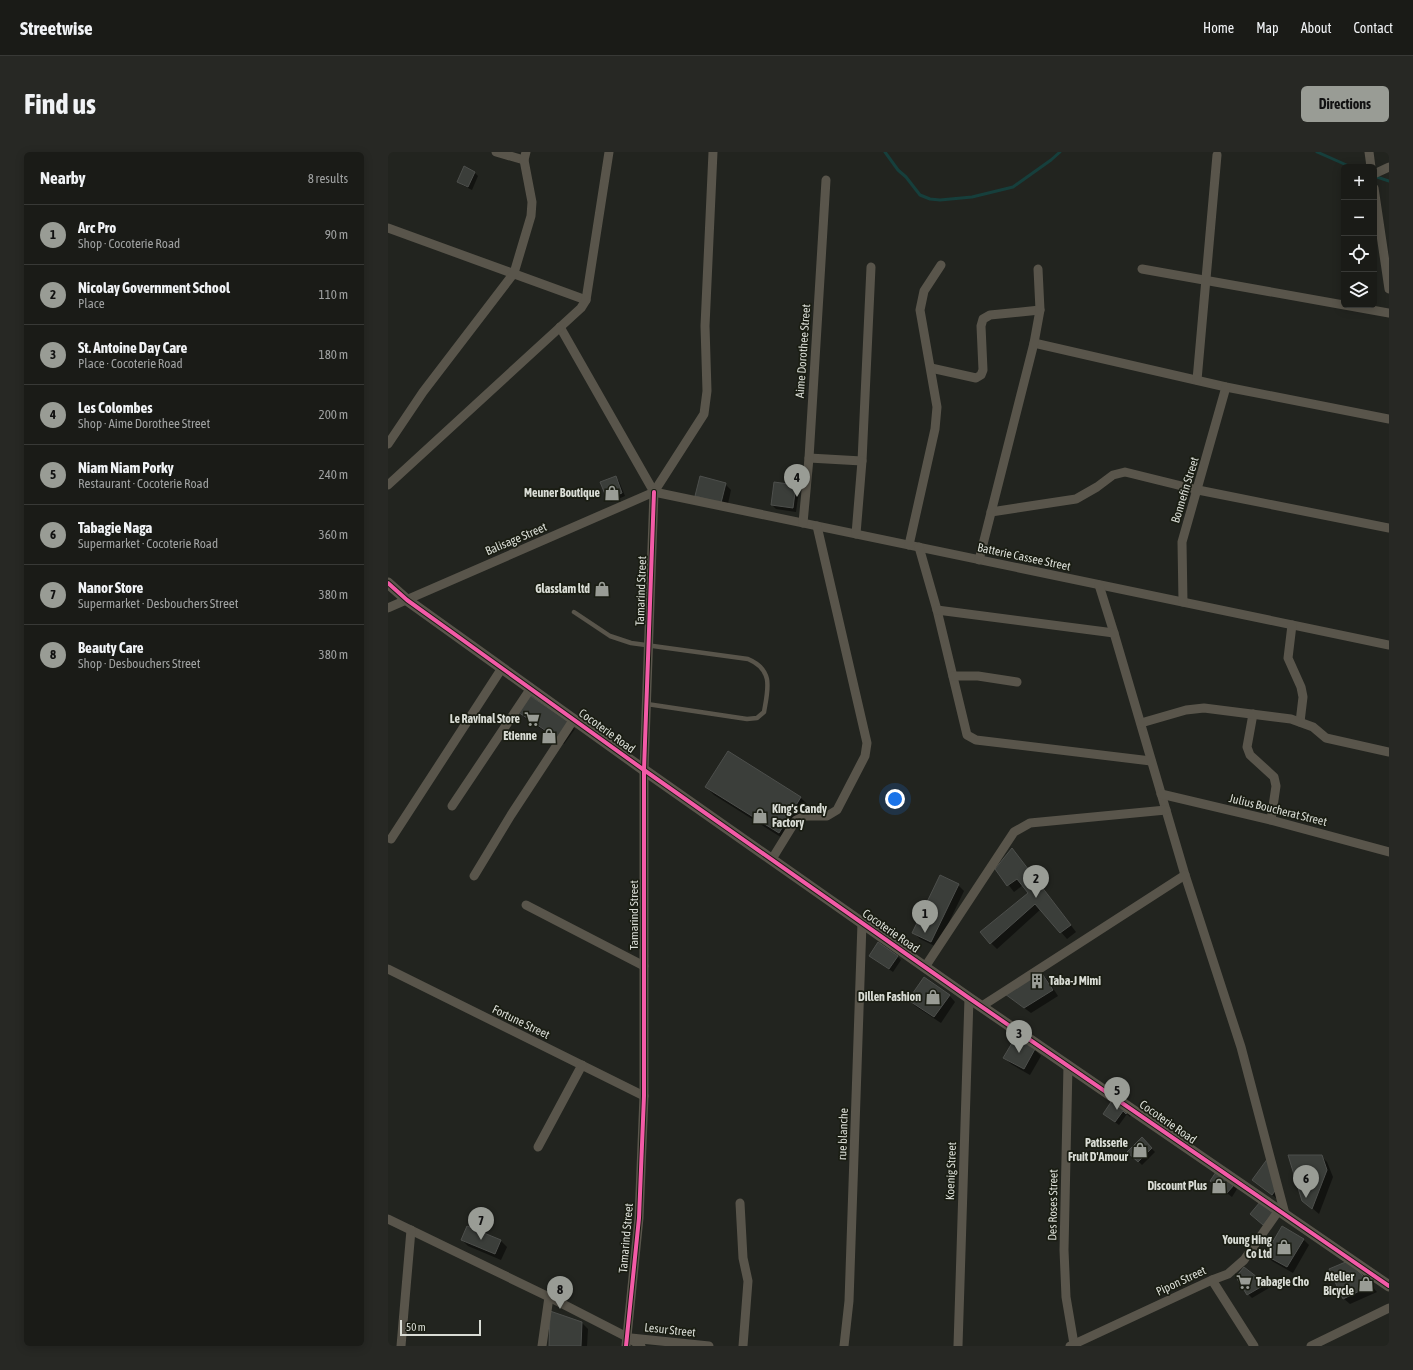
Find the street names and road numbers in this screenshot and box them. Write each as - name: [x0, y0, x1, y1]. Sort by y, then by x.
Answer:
- street label: Aime Dorothee Street: [793, 303, 813, 398]
- street label: Bonnefin Street: [1168, 455, 1202, 525]
- street label: Balisage Street: [483, 520, 549, 558]
- street label: Batterie Cassee Street: [976, 540, 1073, 574]
- street label: Tamarind Street: [633, 555, 649, 626]
- street label: Cocoterie Road: [576, 706, 638, 756]
- street label: Julius Boucherat Street: [1228, 791, 1329, 829]
- street label: Tamarind Street: [627, 879, 641, 950]
- street label: Cocoterie Road: [860, 906, 922, 956]
- street label: Fortune Street: [490, 1002, 552, 1042]
- street label: Cocoterie Road: [1137, 1097, 1199, 1147]
- street label: rue blanche: [835, 1108, 851, 1160]
- street label: Koenig Street: [943, 1141, 959, 1200]
- street label: Des Roses Street: [1045, 1169, 1061, 1241]
- street label: Tamarind Street: [616, 1202, 636, 1273]
- street label: Pipon Street: [1154, 1263, 1209, 1299]
- street label: Lesur Street: [644, 1320, 697, 1340]

